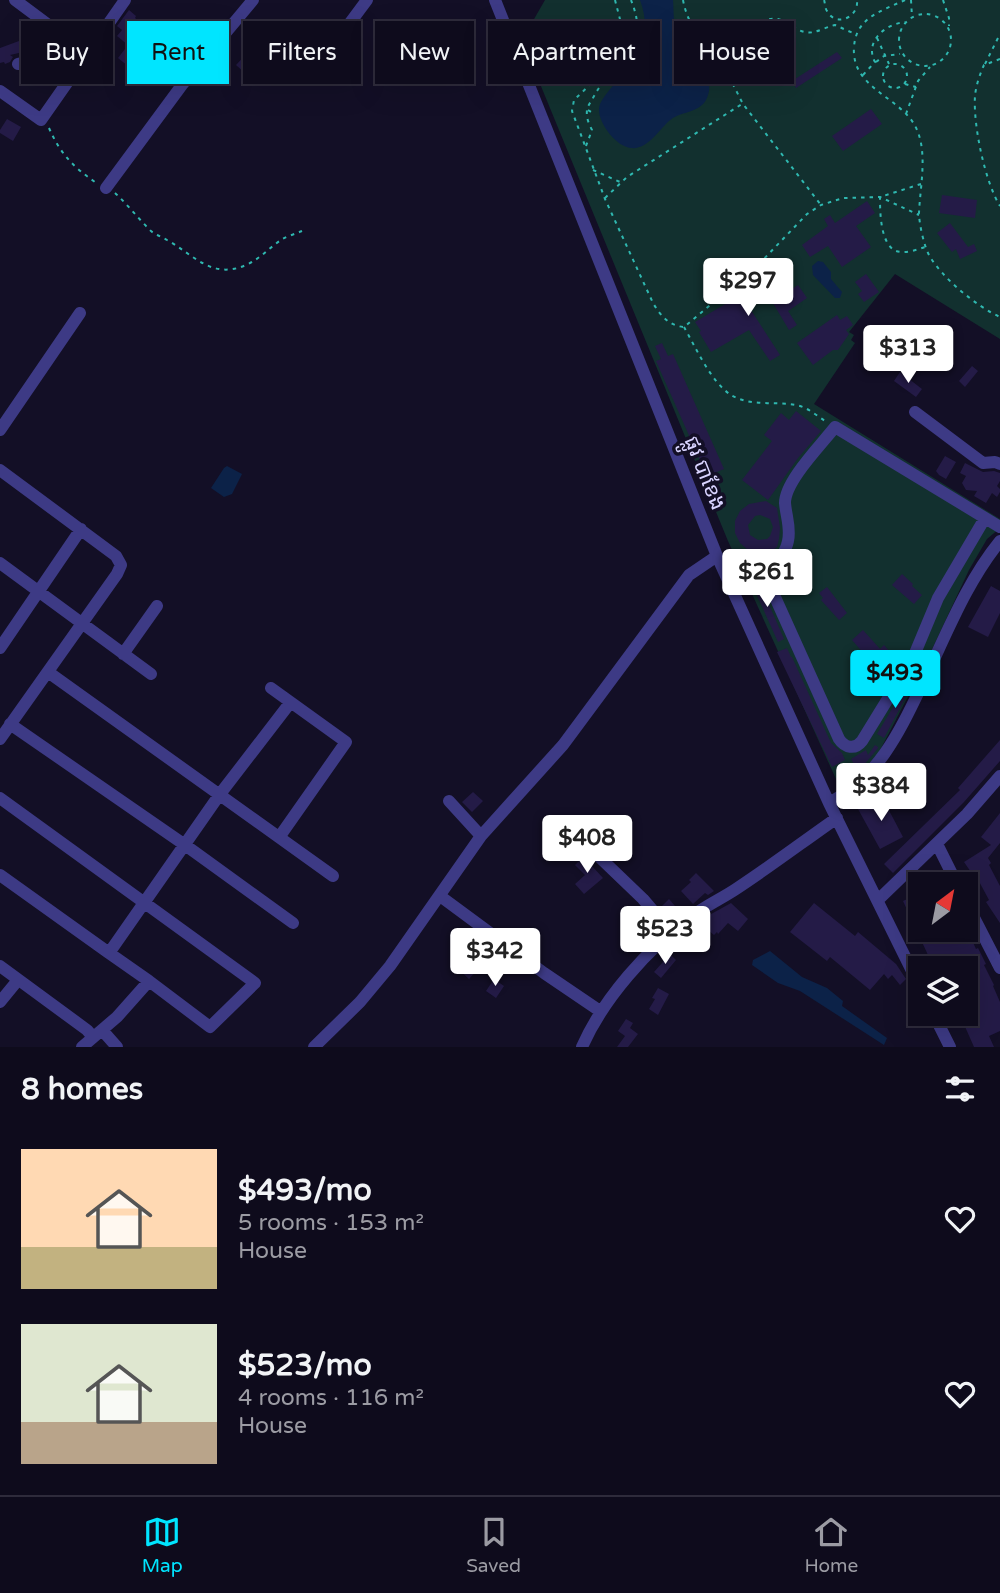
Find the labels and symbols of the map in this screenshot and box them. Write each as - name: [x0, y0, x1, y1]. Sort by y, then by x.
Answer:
- pin: $297: [707, 258, 789, 318]
- pin: $313: [867, 326, 949, 385]
- street label: ផ្លូវ បាខែង: [673, 432, 731, 516]
- pin: $261: [726, 550, 808, 609]
- pin: $493: [854, 650, 936, 710]
- pin: $384: [840, 764, 922, 823]
- pin: $408: [546, 816, 628, 875]
- north arrow: [908, 872, 978, 942]
- pin: $523: [624, 906, 706, 966]
- pin: $342: [454, 928, 536, 988]

